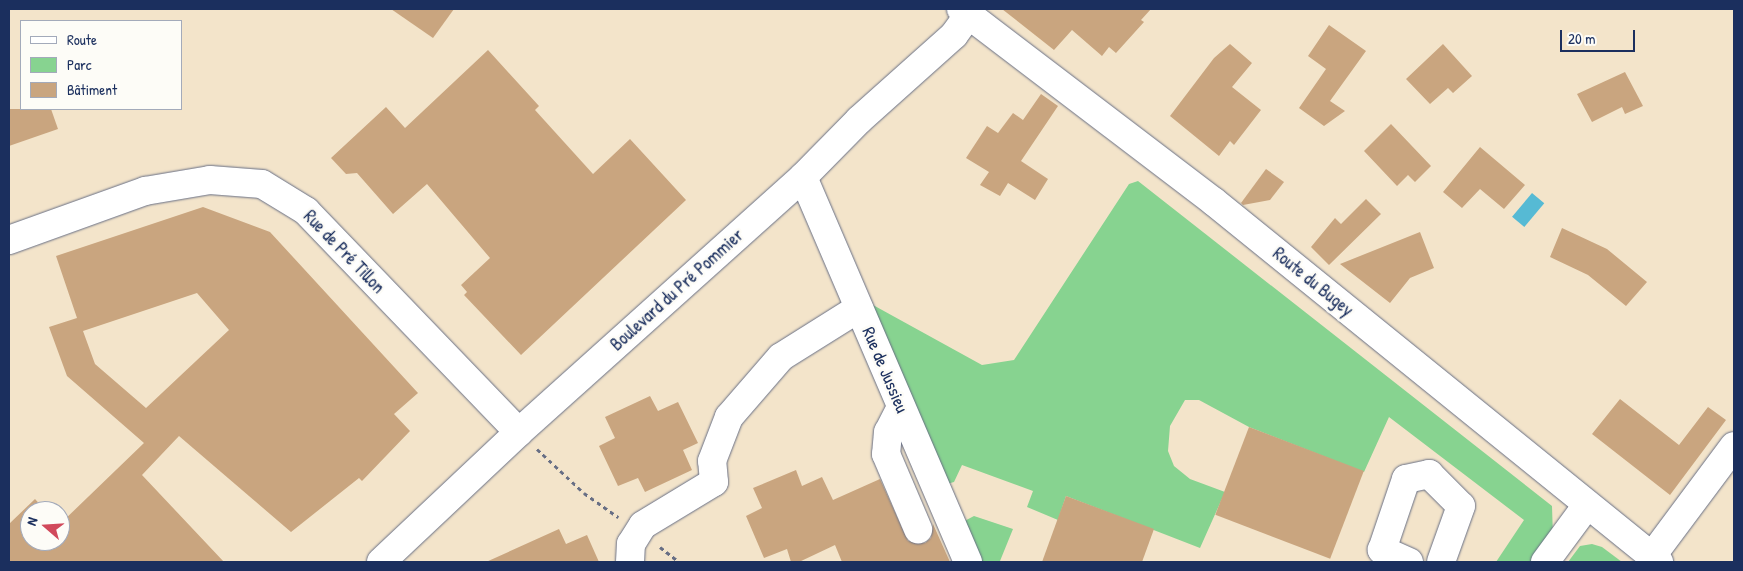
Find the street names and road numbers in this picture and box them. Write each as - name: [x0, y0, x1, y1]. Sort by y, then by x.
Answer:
- street label: Rue de Pré Tillon: [299, 206, 389, 298]
- street label: Boulevard du Pré Pommier: [606, 225, 748, 355]
- street label: Route du Bugey: [1268, 243, 1358, 321]
- street label: Rue de Jussieu: [857, 324, 913, 416]

